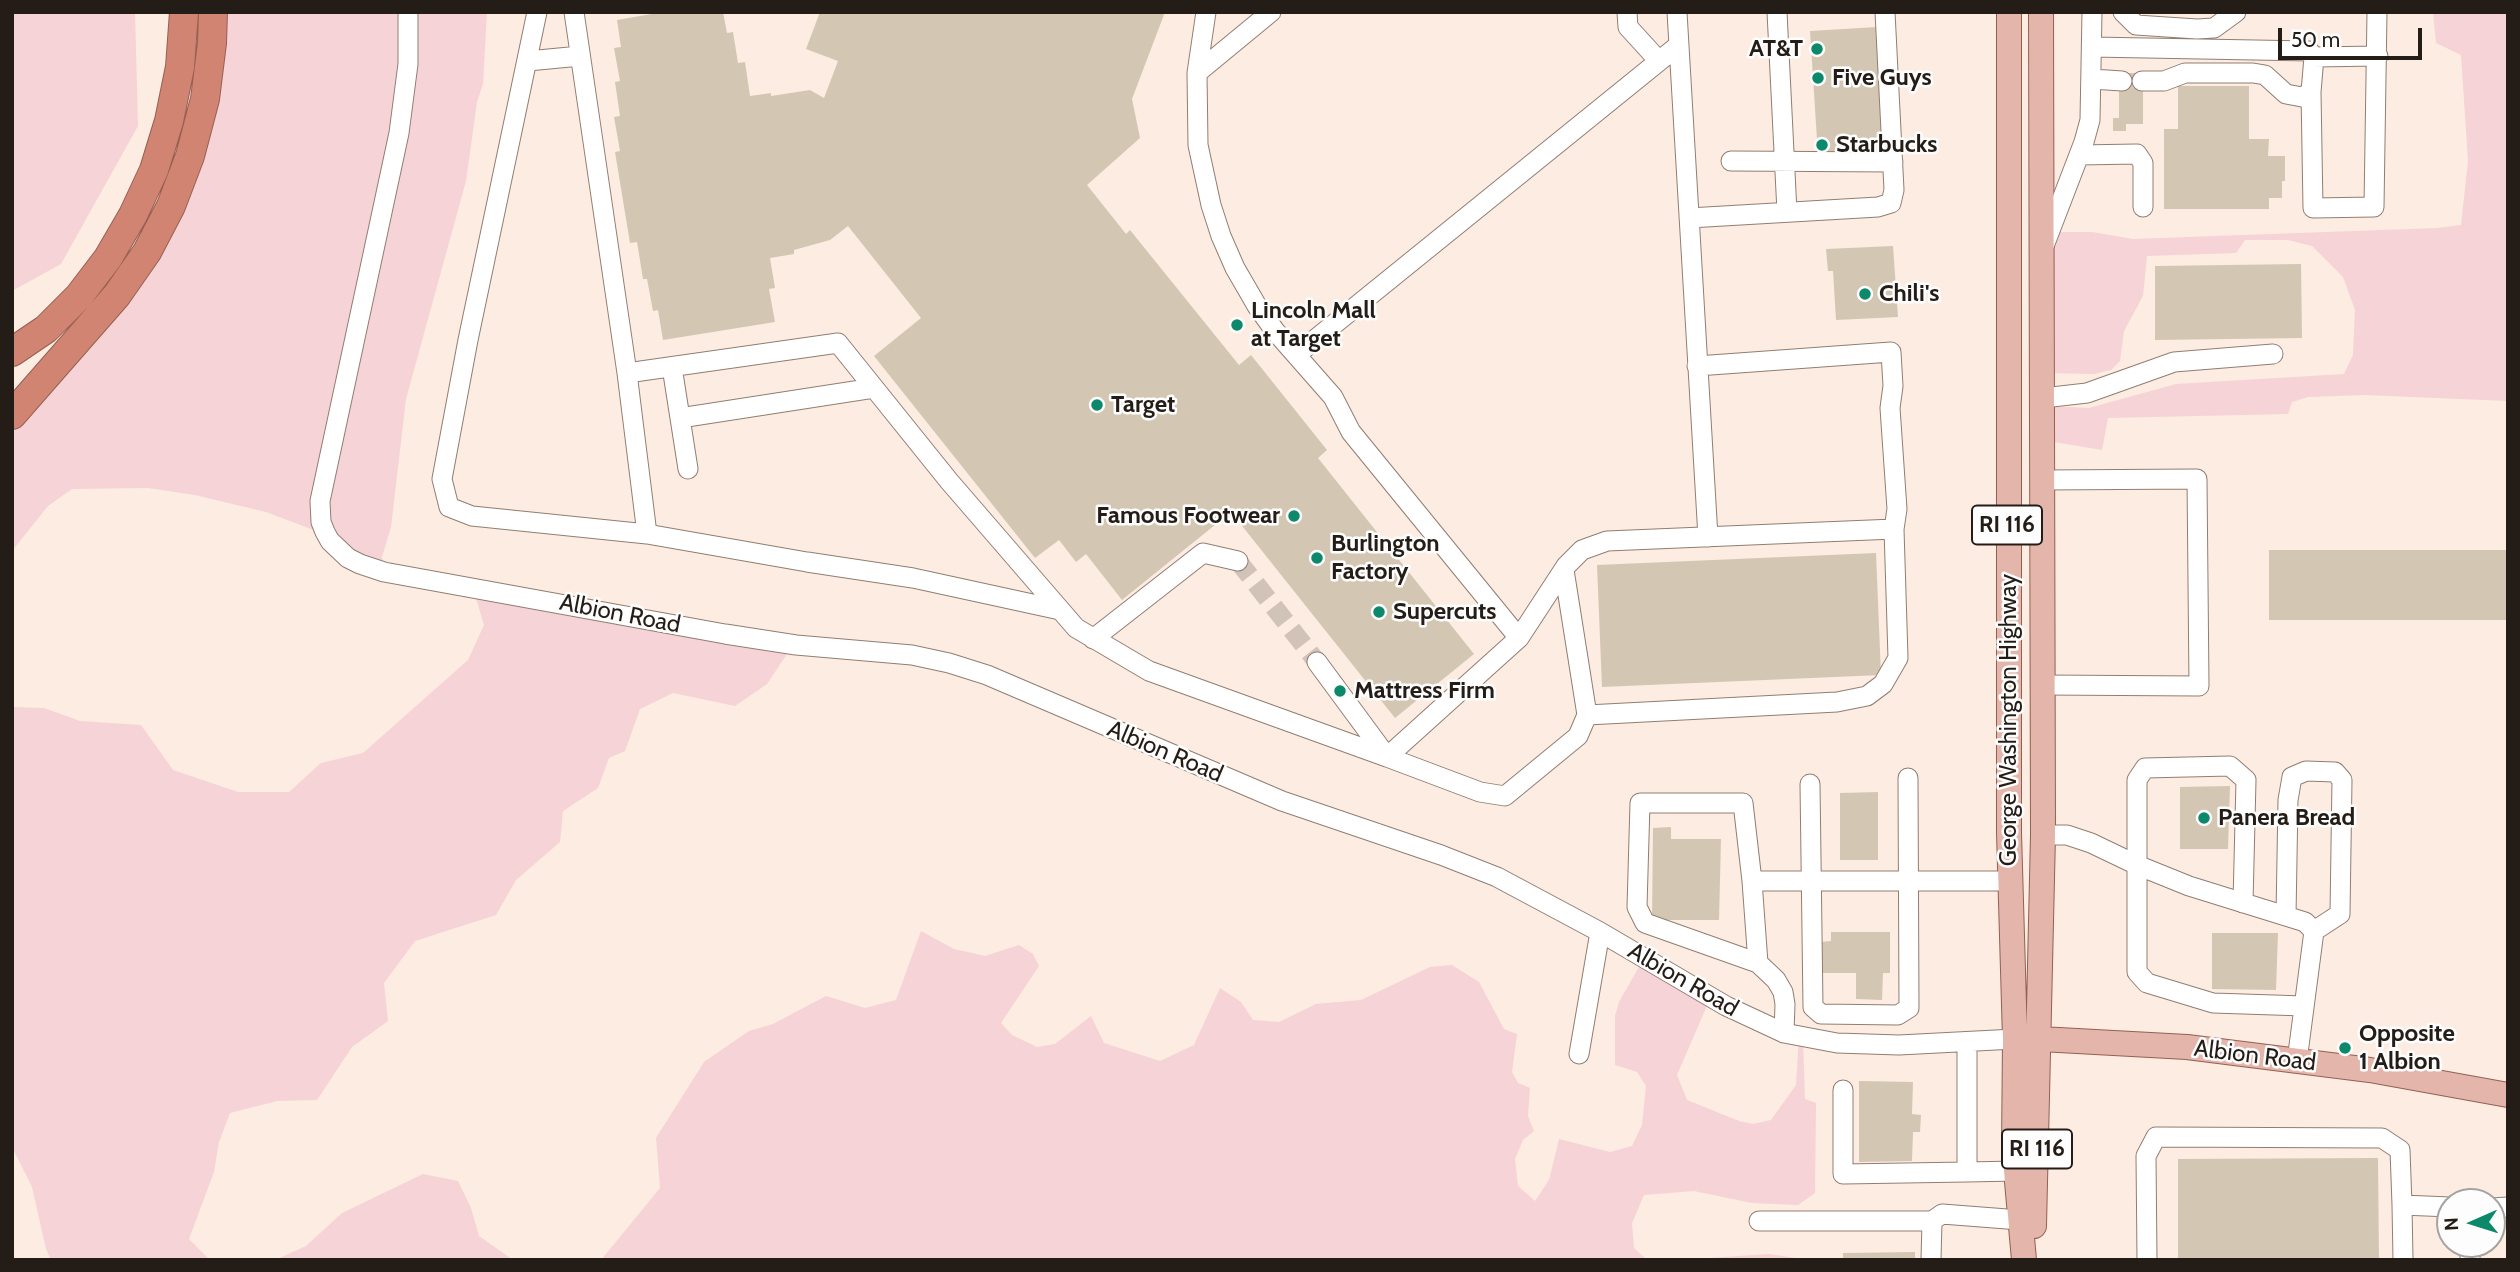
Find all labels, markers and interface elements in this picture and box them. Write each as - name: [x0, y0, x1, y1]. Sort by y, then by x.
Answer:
- scale bar: [2282, 14, 2426, 58]
- text: 50 m: [2291, 27, 2340, 52]
- place label: AT&T: [1749, 35, 1803, 63]
- marker: AT&T: [1809, 41, 1825, 57]
- place label: Five Guys: [1832, 64, 1932, 92]
- marker: Five Guys: [1810, 70, 1826, 86]
- place label: Starbucks: [1836, 131, 1937, 159]
- marker: Starbucks: [1814, 137, 1830, 153]
- place label: Chili's: [1879, 280, 1939, 308]
- marker: Chili's: [1857, 286, 1873, 302]
- place label: Lincoln Mall at Target: [1251, 297, 1376, 353]
- marker: Lincoln Mall at Target: [1229, 317, 1245, 333]
- place label: Target: [1111, 391, 1175, 419]
- marker: Target: [1089, 397, 1105, 413]
- place label: Famous Footwear: [1096, 502, 1280, 530]
- road number: RI 116: [1972, 505, 2042, 544]
- marker: Famous Footwear: [1286, 508, 1302, 524]
- place label: Burlington Factory: [1331, 530, 1440, 586]
- marker: Burlington Factory: [1309, 550, 1325, 566]
- street label: George Washington Highway: [1995, 574, 2023, 866]
- street label: Albion Road: [557, 588, 683, 640]
- place label: Supercuts: [1393, 598, 1496, 626]
- marker: Supercuts: [1371, 604, 1387, 620]
- place label: Mattress Firm: [1354, 677, 1495, 705]
- marker: Mattress Firm: [1332, 683, 1348, 699]
- street label: Albion Road: [1103, 715, 1227, 789]
- place label: Panera Bread: [2218, 804, 2355, 832]
- marker: Panera Bread: [2196, 810, 2212, 826]
- street label: Albion Road: [1623, 937, 1743, 1023]
- place label: Opposite 1 Albion: [2359, 1020, 2455, 1076]
- street label: Albion Road: [2192, 1034, 2318, 1078]
- marker: Opposite 1 Albion: [2337, 1040, 2353, 1056]
- road number: RI 116: [2002, 1130, 2072, 1168]
- north arrow: [2436, 1188, 2506, 1258]
- text: N: [2440, 1217, 2463, 1231]

